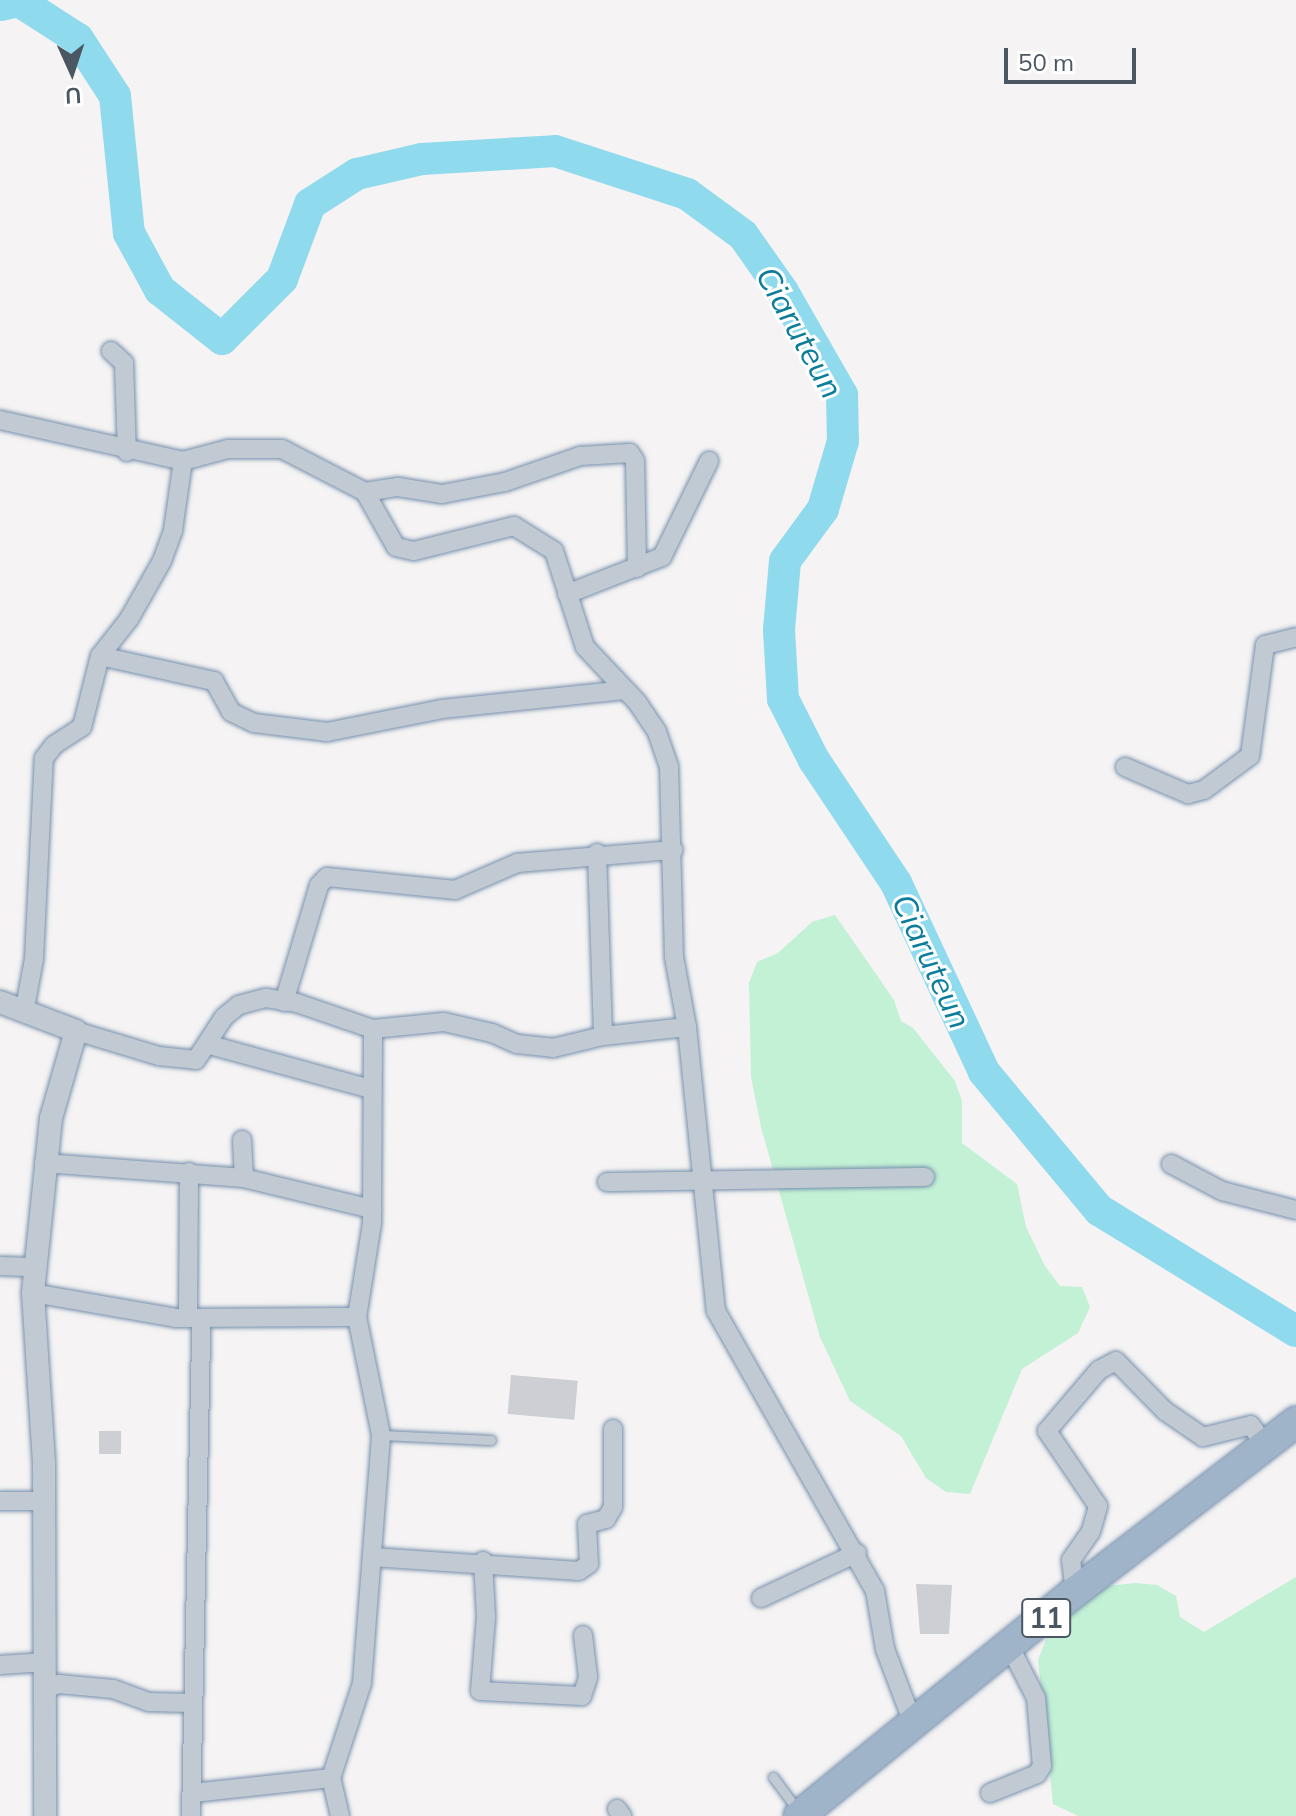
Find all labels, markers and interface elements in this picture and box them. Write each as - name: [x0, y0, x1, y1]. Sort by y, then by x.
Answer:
- north arrow: [32, 32, 112, 112]
- scale bar: [1008, 32, 1140, 82]
- text: 50 m: [1018, 47, 1074, 77]
- text: U: [64, 82, 82, 110]
- water label: Ciaruteun: [748, 260, 852, 404]
- water label: Ciaruteun: [884, 887, 980, 1035]
- road number: 11: [1020, 1594, 1072, 1642]

